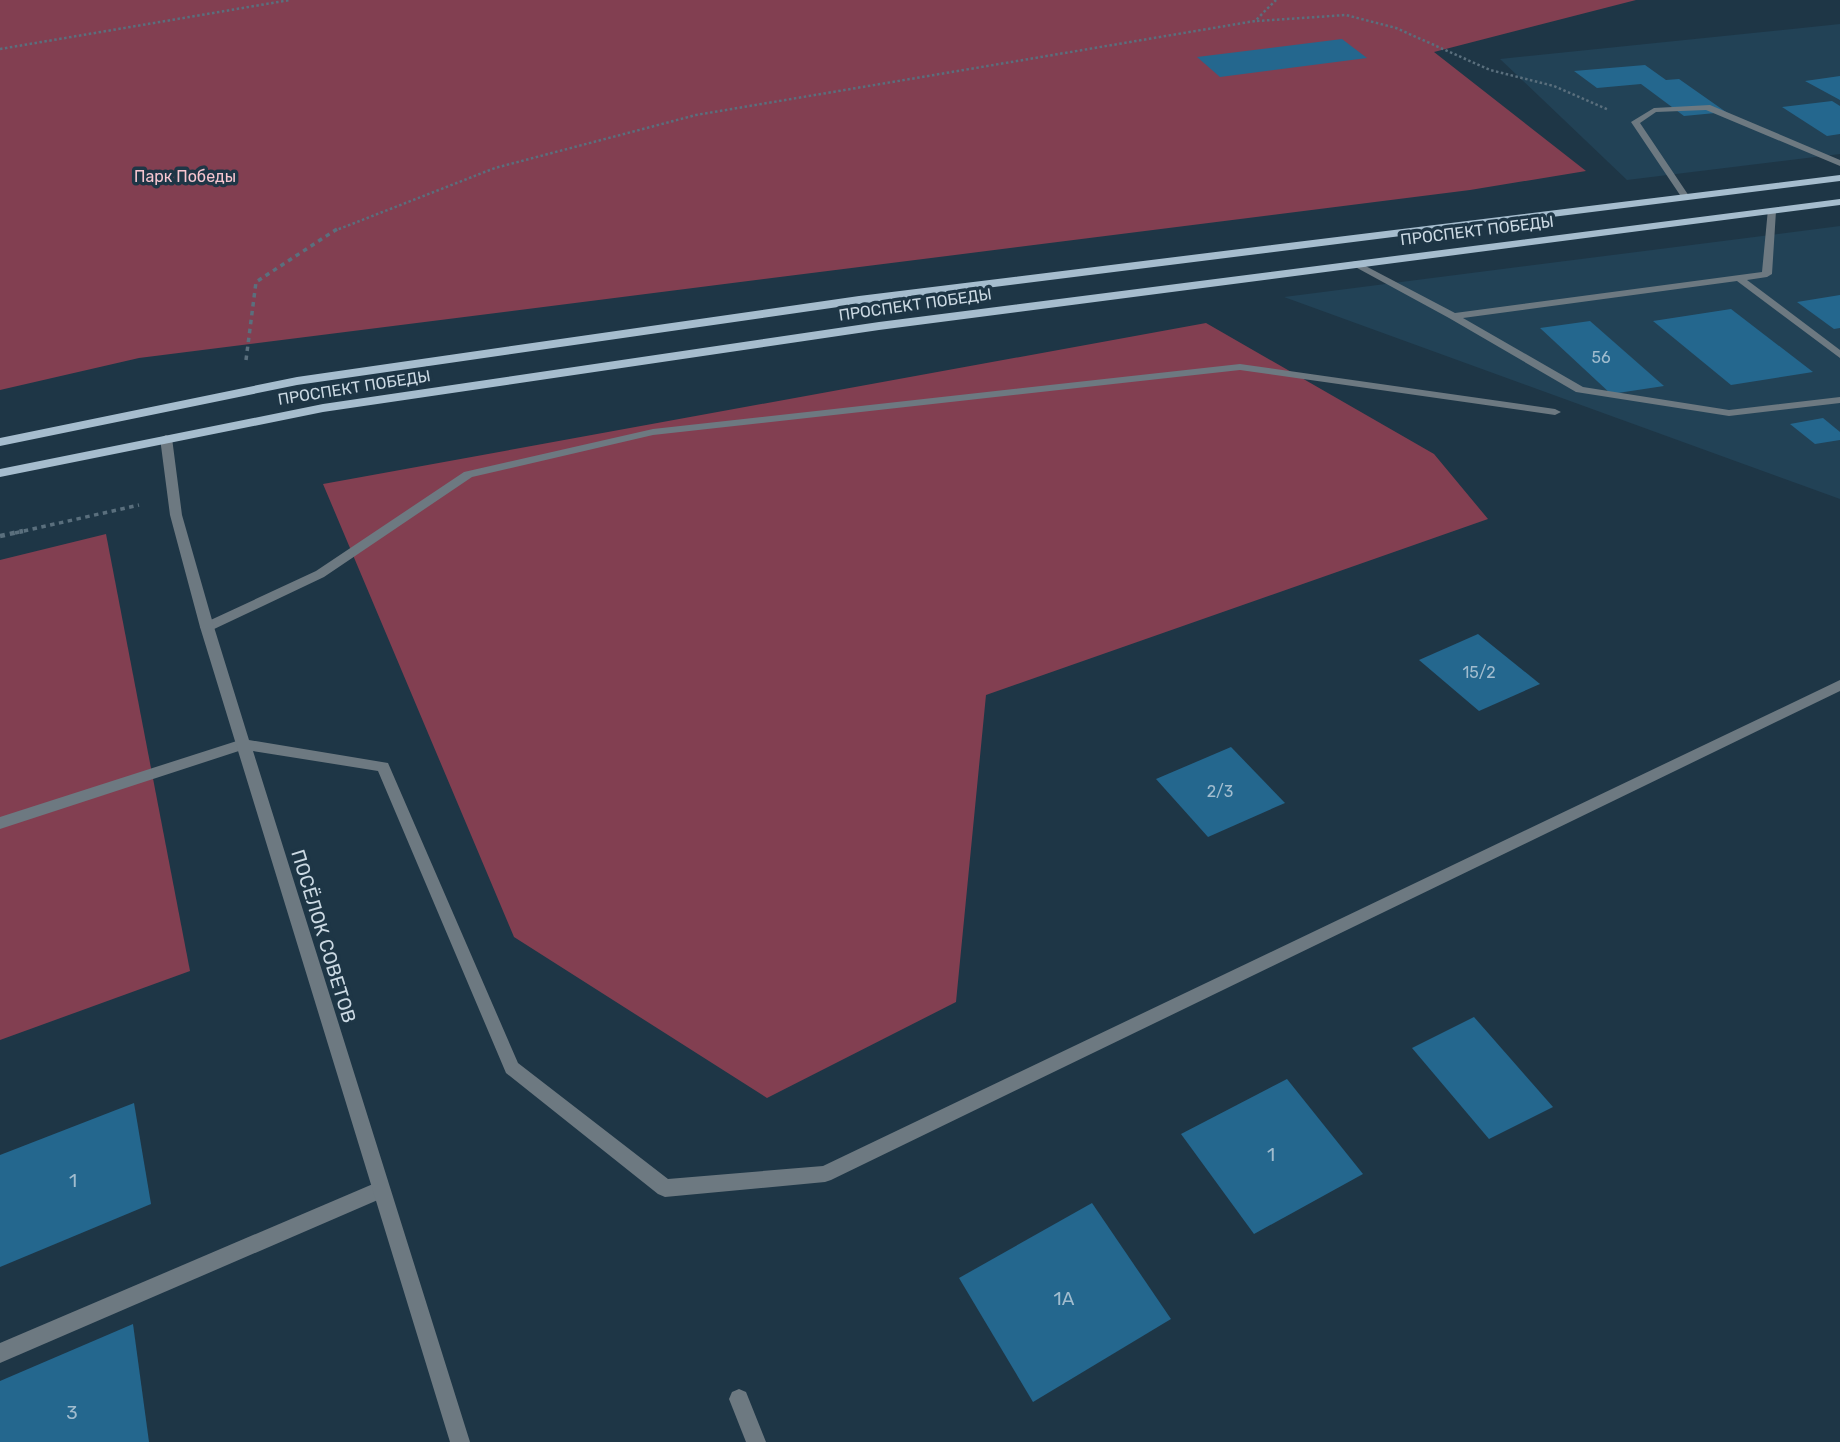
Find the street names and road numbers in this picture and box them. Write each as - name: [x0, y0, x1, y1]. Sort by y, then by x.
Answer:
- street label: ПРОСПЕКТ ПОБЕДЫ: [1399, 212, 1555, 249]
- street label: ПРОСПЕКТ ПОБЕДЫ: [837, 284, 993, 325]
- street label: ПРОСПЕКТ ПОБЕДЫ: [276, 366, 432, 409]
- street label: ПОСЁЛОК СОВЕТОВ: [286, 847, 361, 1026]

